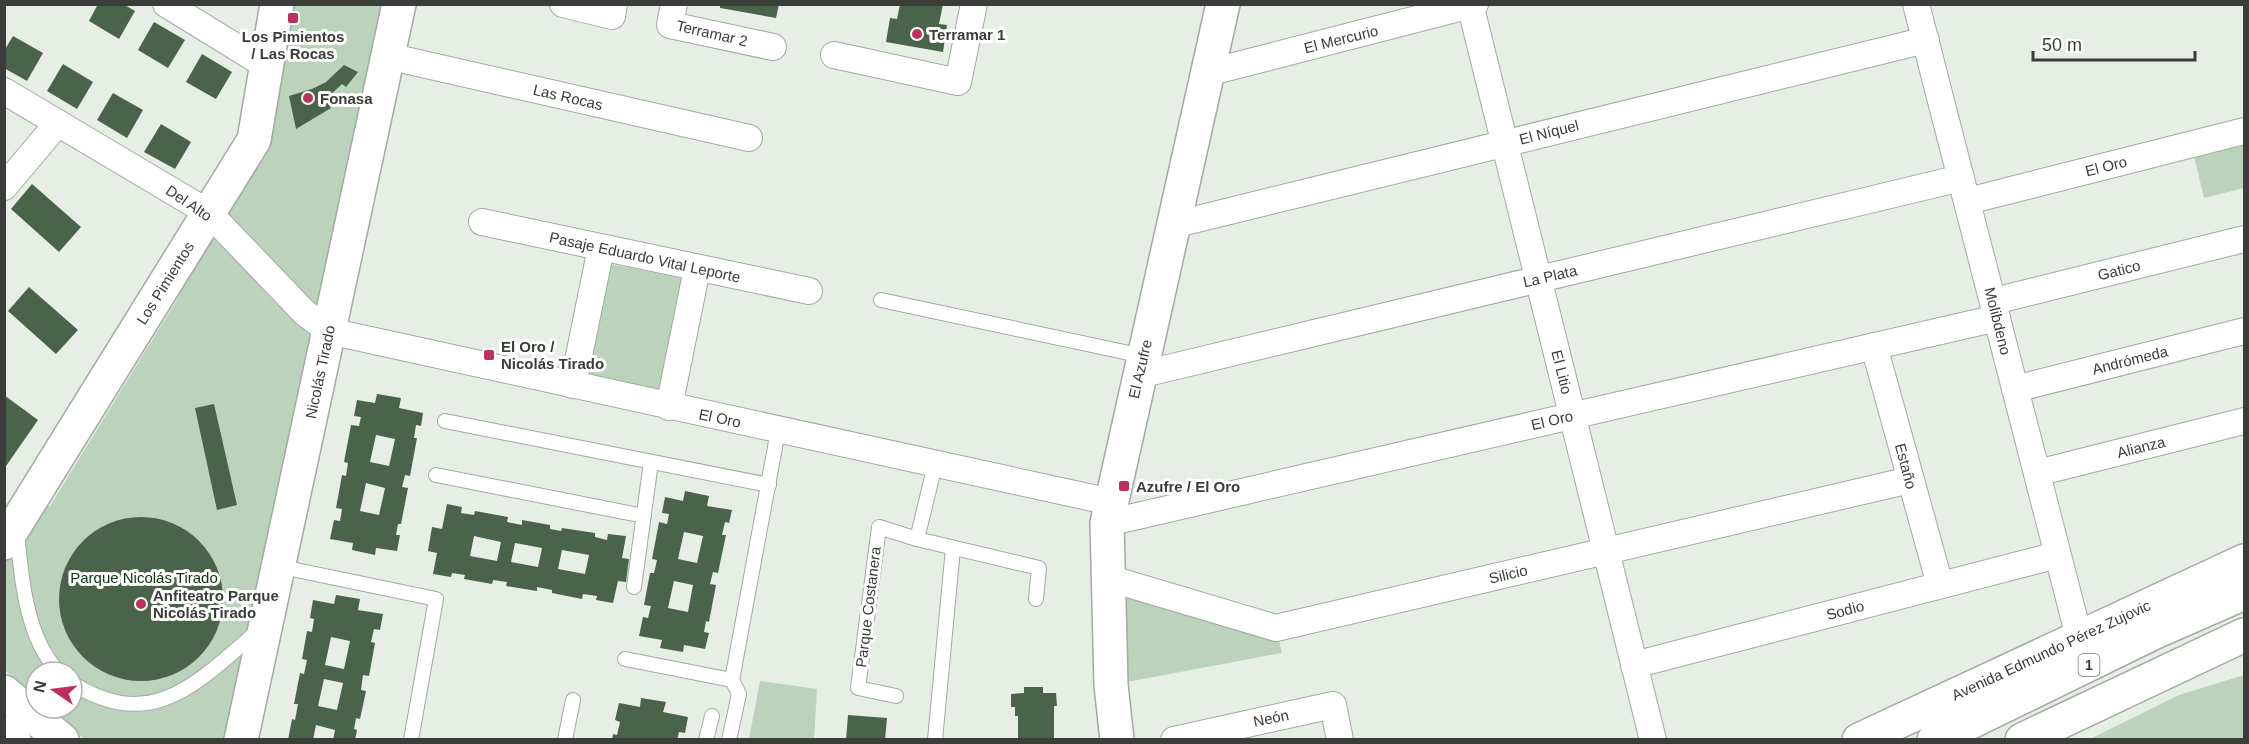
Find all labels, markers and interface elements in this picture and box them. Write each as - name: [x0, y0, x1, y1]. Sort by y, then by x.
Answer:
- marker: Los Pimientos / Las Rocas: [286, 11, 300, 25]
- street label: Terramar 2: [675, 17, 749, 49]
- street label: El Mercurio: [1302, 22, 1380, 56]
- scale bar: [2033, 24, 2195, 62]
- place label: Terramar 1: [929, 26, 1005, 43]
- marker: Terramar 1: [910, 27, 924, 41]
- place label: Los Pimientos / Las Rocas: [242, 28, 344, 62]
- text: 50 m: [2042, 35, 2082, 55]
- street label: Las Rocas: [532, 81, 604, 113]
- place label: Fonasa: [320, 90, 373, 107]
- marker: Fonasa: [301, 91, 315, 105]
- street label: El Níquel: [1517, 116, 1581, 148]
- street label: El Oro: [2083, 153, 2129, 179]
- street label: Del Alto: [163, 181, 215, 225]
- street label: Pasaje Eduardo Vital Leporte: [548, 228, 742, 286]
- street label: Los Pimientos: [133, 239, 197, 327]
- street label: Gatico: [2096, 257, 2142, 283]
- street label: La Plata: [1521, 261, 1579, 290]
- street label: Molibdeno: [1981, 285, 2015, 357]
- street label: Nicolás Tirado: [302, 324, 338, 420]
- place label: El Oro / Nicolás Tirado: [501, 338, 604, 372]
- street label: El Azufre: [1125, 338, 1155, 400]
- street label: Andrómeda: [2090, 342, 2170, 378]
- marker: El Oro / Nicolás Tirado: [482, 348, 496, 362]
- street label: El Litio: [1548, 348, 1576, 396]
- street label: El Oro: [697, 405, 743, 431]
- street label: El Oro: [1529, 407, 1575, 433]
- street label: Alianza: [2115, 433, 2168, 461]
- street label: Estaño: [1892, 441, 1920, 491]
- place label: Azufre / El Oro: [1136, 478, 1240, 495]
- marker: Azufre / El Oro: [1117, 479, 1131, 493]
- street label: Parque Costanera: [852, 545, 884, 668]
- street label: Silicio: [1487, 561, 1529, 587]
- park label: Parque Nicolás Tirado: [70, 569, 218, 586]
- place label: Anfiteatro Parque Nicolás Tirado: [153, 587, 279, 621]
- street label: Avenida Edmundo Pérez Zujovic: [1949, 596, 2154, 704]
- marker: Anfiteatro Parque Nicolás Tirado: [134, 597, 148, 611]
- street label: Sodio: [1824, 597, 1866, 623]
- road number: 1: [2078, 654, 2100, 676]
- north arrow: [24, 660, 84, 720]
- text: N: [30, 679, 50, 694]
- street label: Neón: [1252, 706, 1290, 730]

